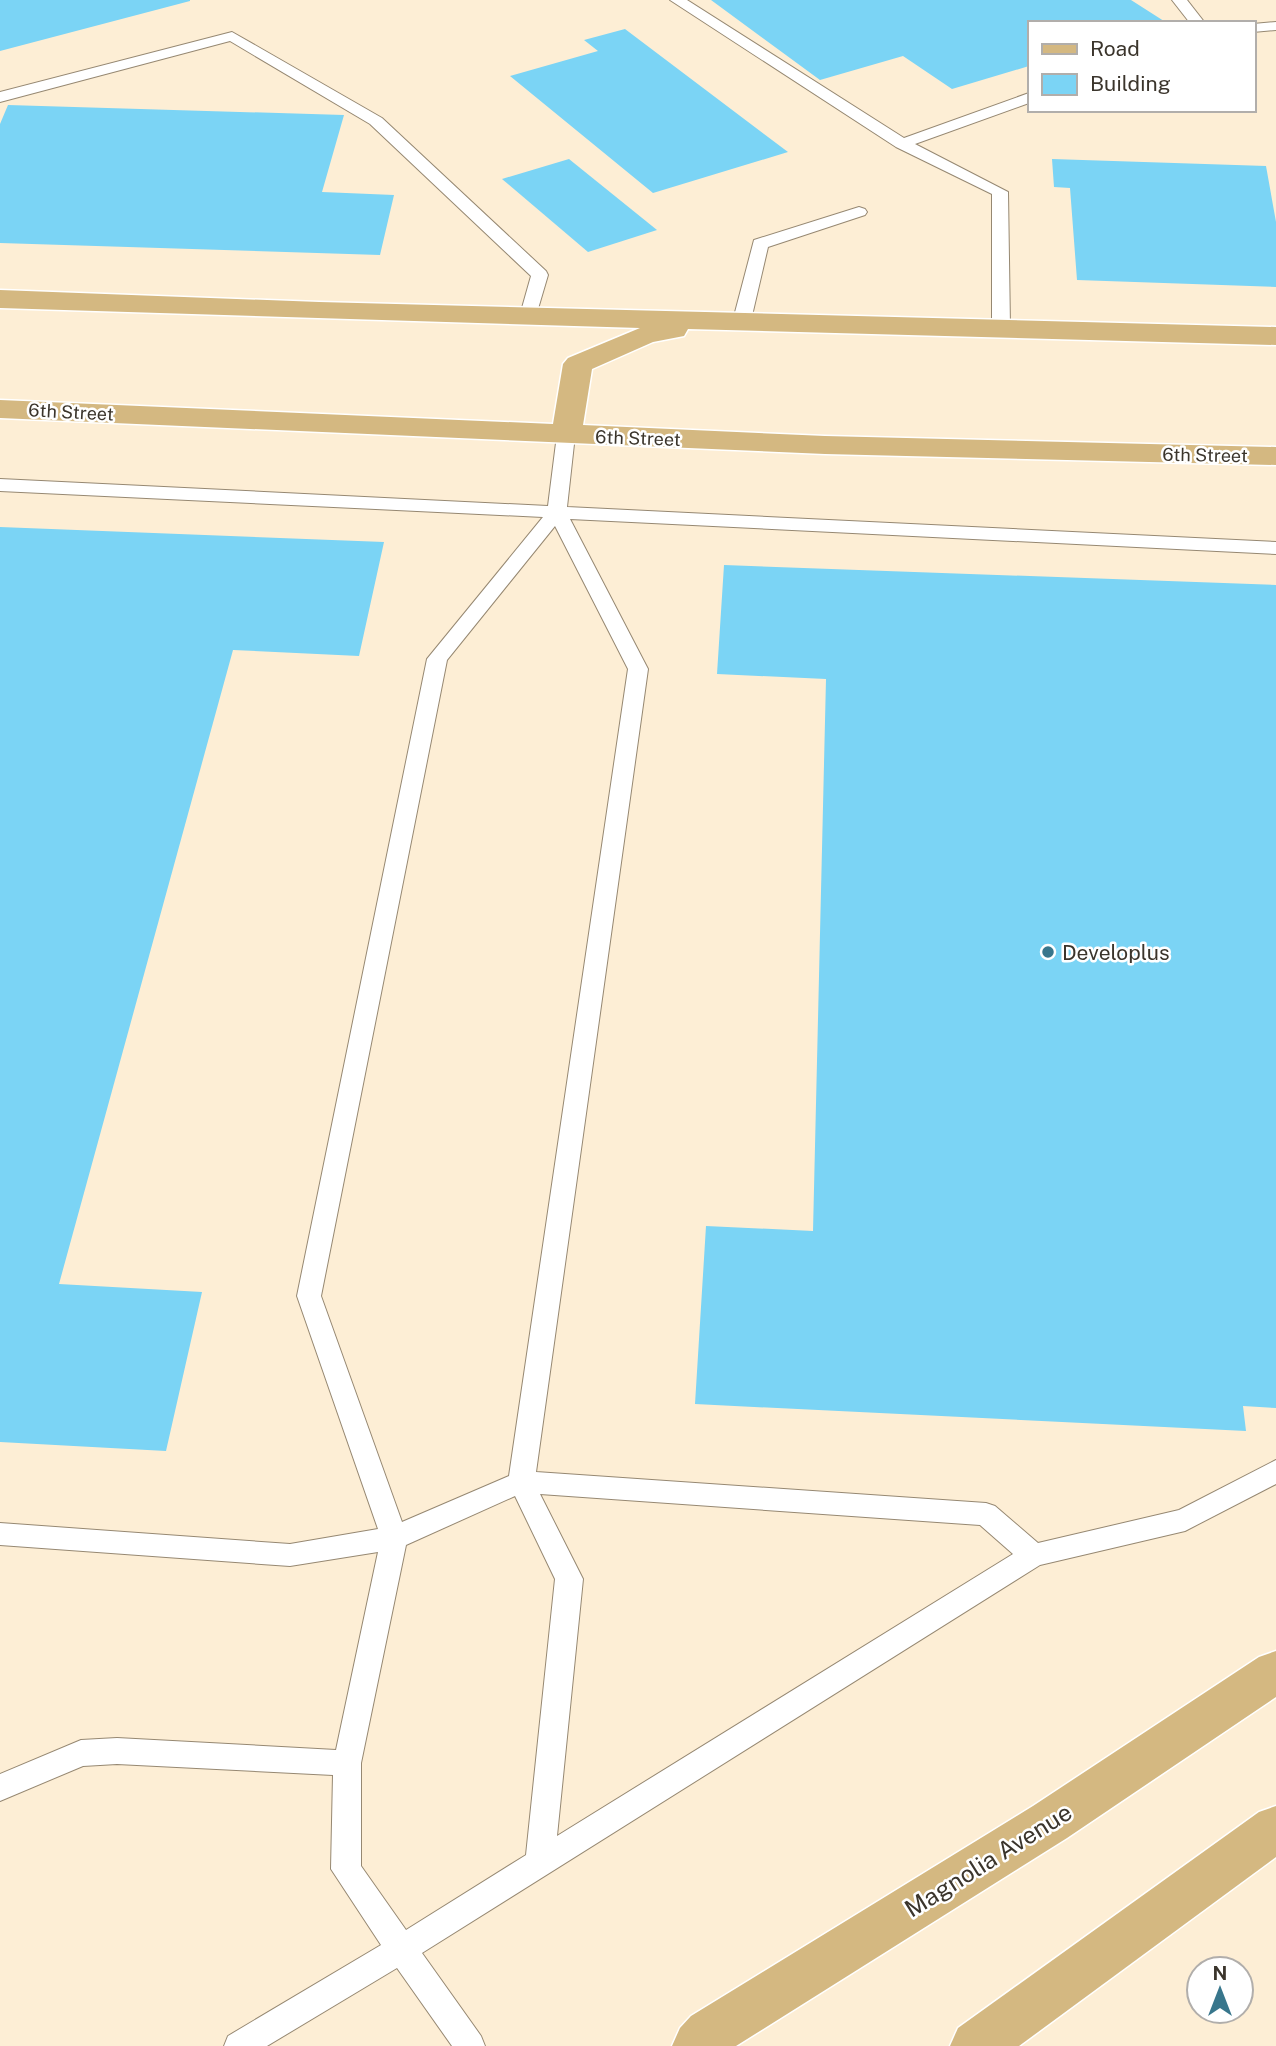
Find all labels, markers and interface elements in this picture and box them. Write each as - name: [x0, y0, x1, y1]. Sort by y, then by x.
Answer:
- legend: [1028, 21, 1255, 112]
- text: Road: [1090, 36, 1140, 61]
- text: Building: [1090, 71, 1171, 96]
- street label: 6th Street: [28, 399, 114, 425]
- street label: 6th Street: [595, 426, 681, 450]
- street label: 6th Street: [1162, 444, 1248, 466]
- place label: Developlus: [1062, 940, 1170, 965]
- marker: Developlus: [1040, 944, 1056, 960]
- street label: Magnolia Avenue: [899, 1797, 1077, 1923]
- north arrow: [1185, 1955, 1255, 2025]
- text: N: [1213, 1962, 1227, 1984]

